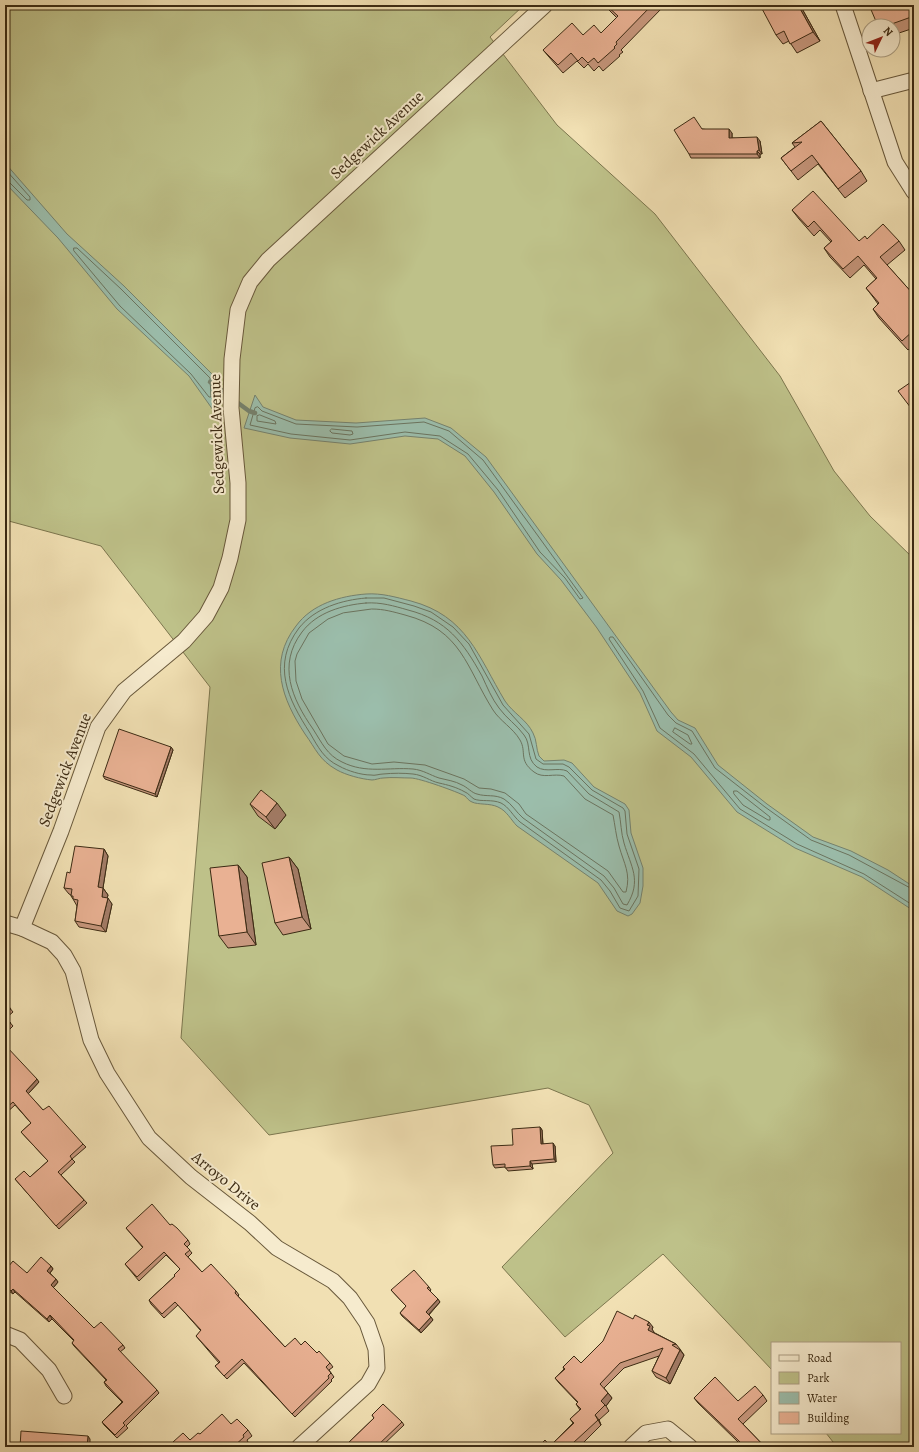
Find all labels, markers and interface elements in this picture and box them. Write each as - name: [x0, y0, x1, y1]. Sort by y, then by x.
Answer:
- north arrow: [861, 18, 901, 58]
- text: N: [880, 23, 896, 40]
- street label: Sedgewick Avenue: [325, 86, 429, 184]
- street label: Sedgewick Avenue: [204, 373, 230, 495]
- street label: Sedgewick Avenue: [33, 710, 97, 830]
- street label: Arroyo Drive: [186, 1146, 265, 1216]
- legend: [771, 1342, 901, 1434]
- text: Road: [807, 1350, 833, 1366]
- text: Park: [807, 1370, 830, 1386]
- text: Water: [806, 1390, 837, 1406]
- text: Building: [807, 1410, 849, 1426]

